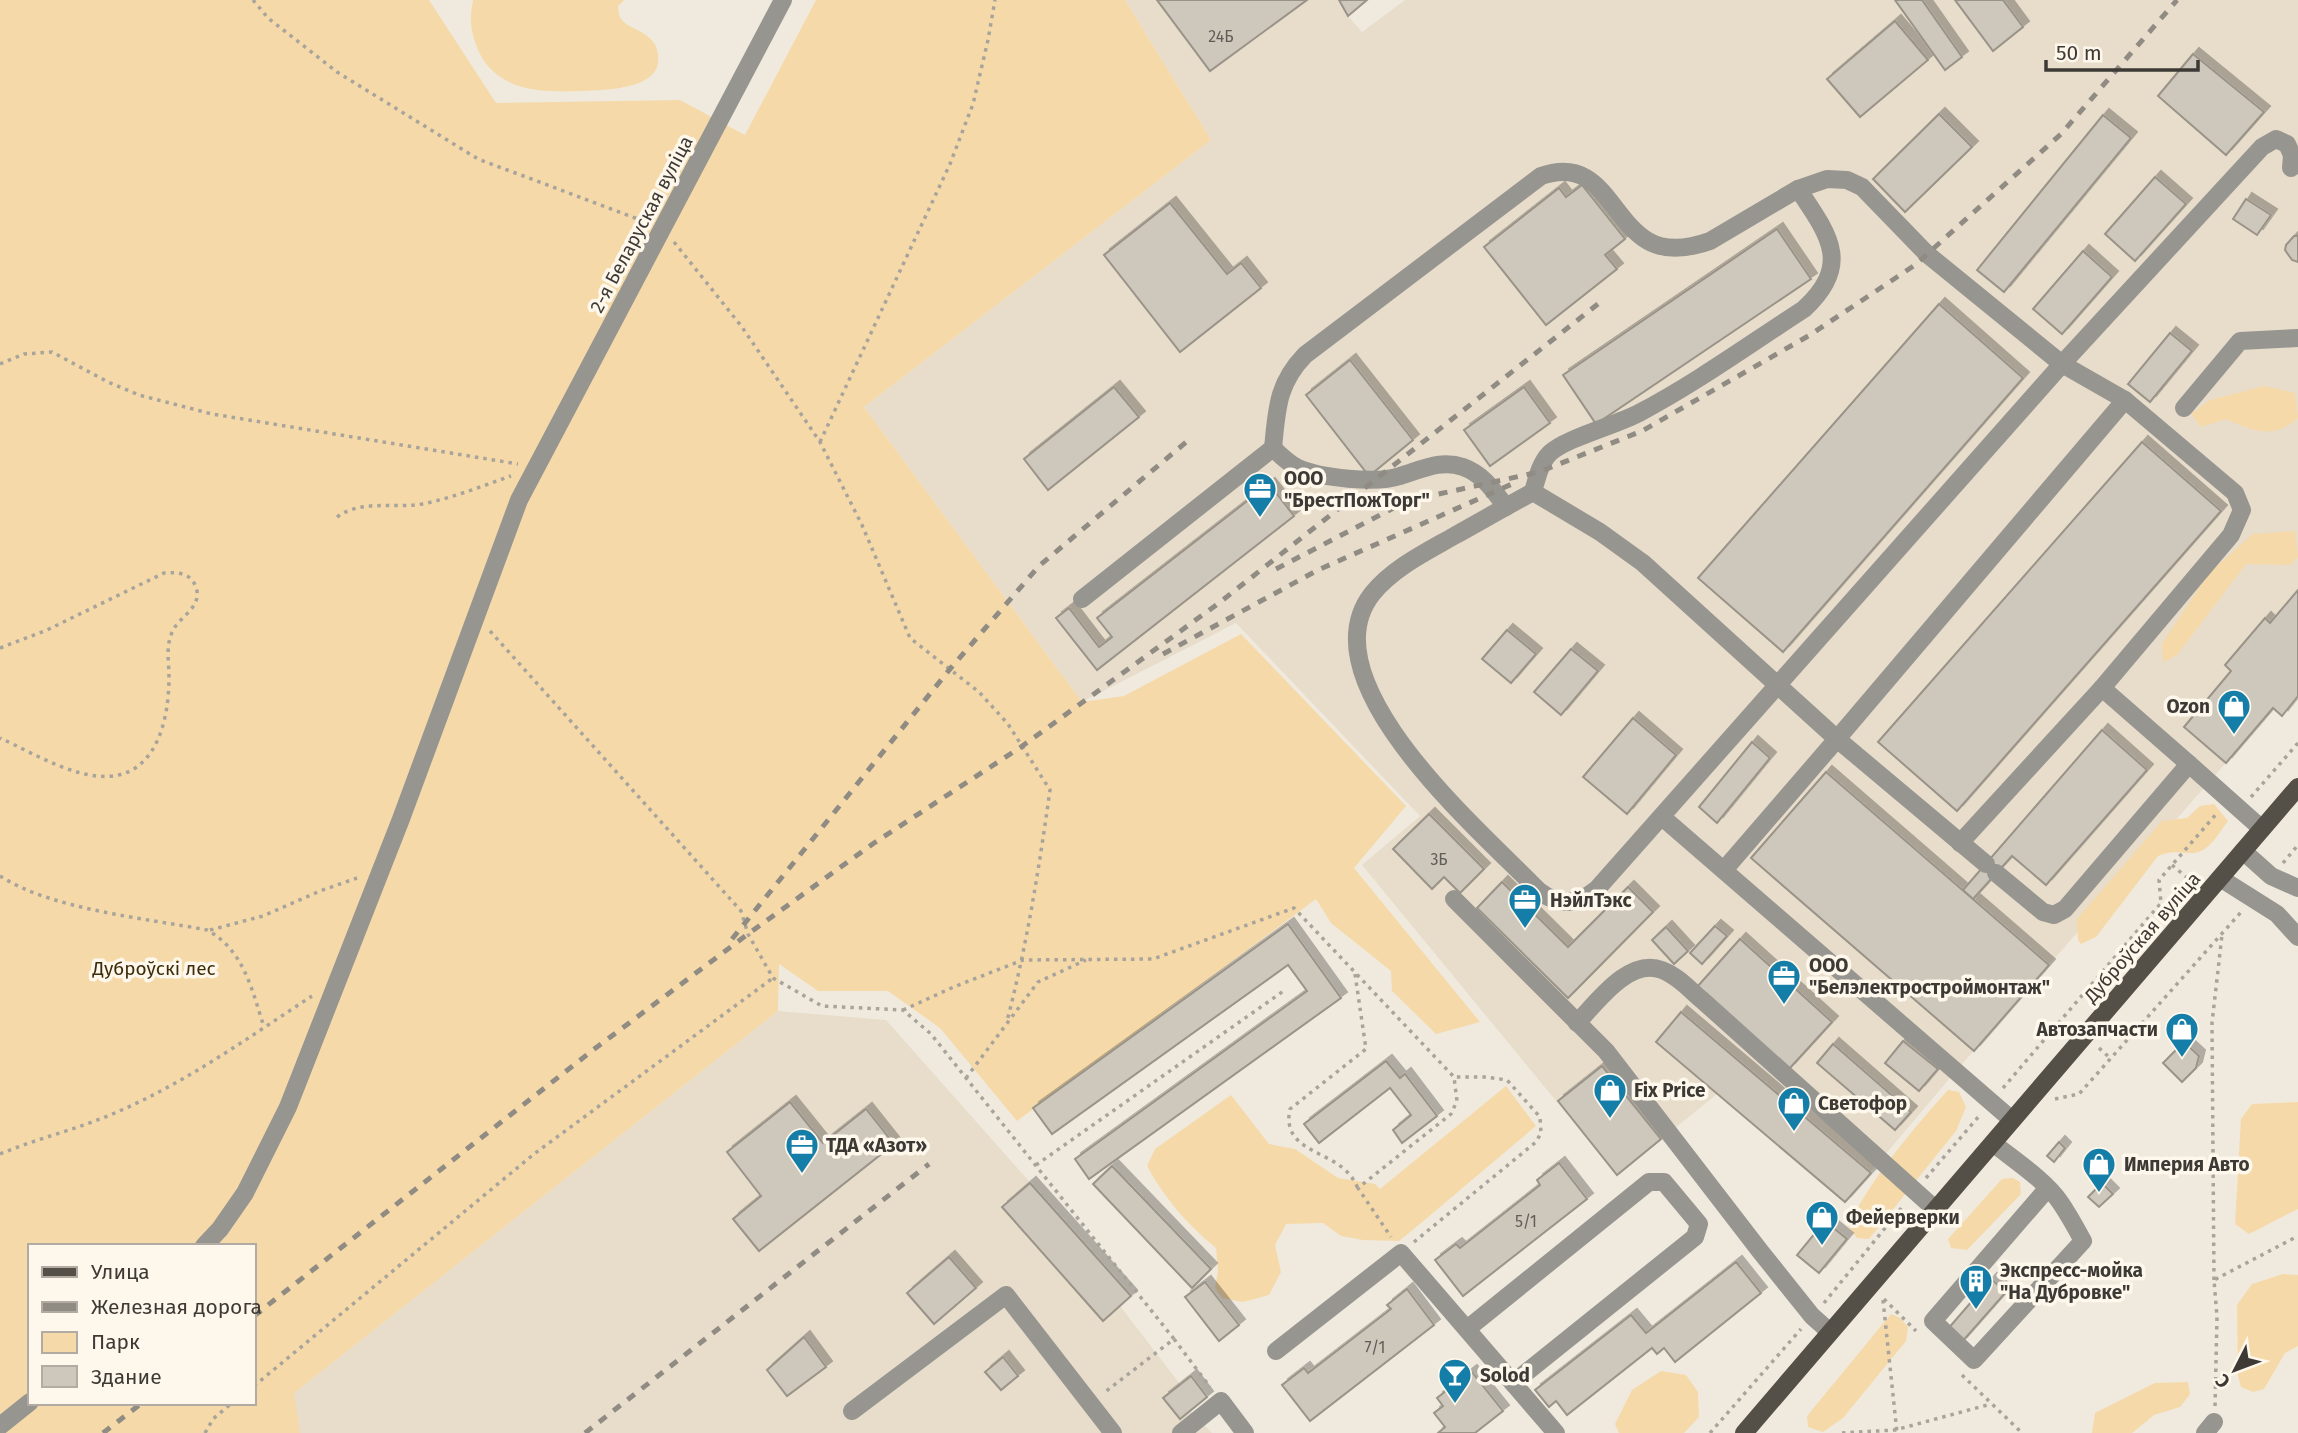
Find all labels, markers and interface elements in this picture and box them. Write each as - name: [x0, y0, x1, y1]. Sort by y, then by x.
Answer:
- house number: 24Б: [1208, 27, 1234, 46]
- scale bar: [2046, 28, 2198, 72]
- text: 50 m: [2056, 40, 2102, 66]
- street label: 2-я Беларуская вуліца: [585, 132, 698, 317]
- place label: ООО "БрестПожТорг": [1284, 467, 1430, 512]
- office icon: ООО "БрестПожТорг": [1241, 470, 1279, 519]
- shop icon: Ozon: [2215, 687, 2253, 736]
- place label: Ozon: [2166, 695, 2210, 718]
- house number: 3Б: [1430, 850, 1448, 869]
- street label: Дуброўская вуліца: [2079, 867, 2205, 1008]
- office icon: НэйлТэкс: [1506, 881, 1544, 930]
- place label: НэйлТэкс: [1550, 889, 1632, 912]
- place label: ООО "Белэлектростроймонтаж": [1809, 954, 2050, 999]
- park label: Дуброўскі лес: [91, 957, 216, 980]
- office icon: ООО "Белэлектростроймонтаж": [1765, 957, 1803, 1006]
- shop icon: Автозапчасти: [2163, 1010, 2201, 1059]
- place label: Автозапчасти: [2036, 1018, 2158, 1041]
- shop icon: Fix Price: [1591, 1071, 1629, 1120]
- place label: Fix Price: [1634, 1079, 1706, 1102]
- shop icon: Светофор: [1775, 1084, 1813, 1133]
- place label: Светофор: [1818, 1092, 1907, 1115]
- office icon: ТДА «Азот»: [783, 1126, 821, 1175]
- place label: ТДА «Азот»: [826, 1134, 927, 1157]
- shop icon: Империя Авто: [2080, 1145, 2118, 1194]
- place label: Империя Авто: [2124, 1153, 2250, 1176]
- shop icon: Фейерверки: [1803, 1198, 1841, 1247]
- place label: Фейерверки: [1846, 1206, 1960, 1229]
- house number: 5/1: [1515, 1212, 1537, 1231]
- legend: [28, 1244, 256, 1405]
- text: Улица: [91, 1259, 150, 1285]
- place label: Экспресс-мойка "На Дубровке": [2000, 1259, 2143, 1304]
- building icon: Экспресс-мойка "На Дубровке": [1957, 1262, 1995, 1311]
- text: Железная дорога: [91, 1294, 262, 1320]
- text: Парк: [91, 1329, 140, 1355]
- north arrow: [2200, 1335, 2270, 1405]
- house number: 7/1: [1365, 1338, 1385, 1357]
- bar icon: Solod: [1436, 1356, 1474, 1405]
- text: Здание: [91, 1364, 162, 1390]
- place label: Solod: [1480, 1364, 1530, 1387]
- text: С: [2210, 1369, 2235, 1393]

